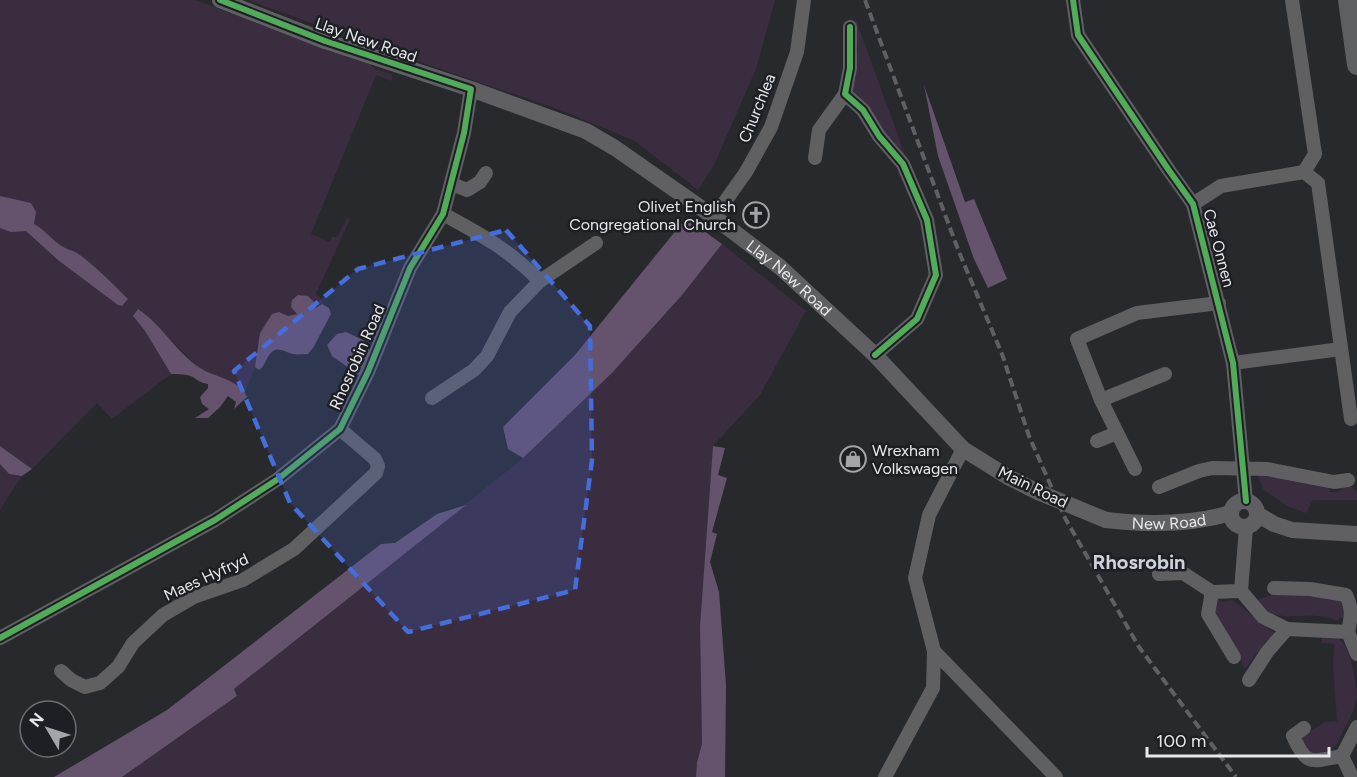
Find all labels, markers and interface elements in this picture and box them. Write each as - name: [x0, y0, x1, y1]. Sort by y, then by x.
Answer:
- street label: Llay New Road: [313, 14, 419, 66]
- street label: Churchlea: [735, 71, 779, 145]
- place label: Olivet English Congregational Church: [569, 197, 736, 234]
- church icon: Olivet English Congregational Church: [741, 200, 771, 230]
- street label: Cae Onnen: [1199, 207, 1239, 289]
- street label: Llay New Road: [743, 236, 836, 320]
- street label: Rhosrobin Road: [325, 301, 389, 413]
- place label: Wrexham Volkswagen: [872, 441, 958, 478]
- shop icon: Wrexham Volkswagen: [838, 444, 868, 474]
- street label: Main Road: [995, 462, 1071, 512]
- street label: New Road: [1131, 510, 1207, 533]
- street label: Maes Hyfryd: [161, 549, 251, 605]
- district label: Rhosrobin: [1093, 550, 1185, 574]
- north arrow: [18, 699, 78, 759]
- text: N: [25, 709, 48, 731]
- scale bar: [1147, 720, 1328, 758]
- text: 100 m: [1156, 730, 1206, 752]

